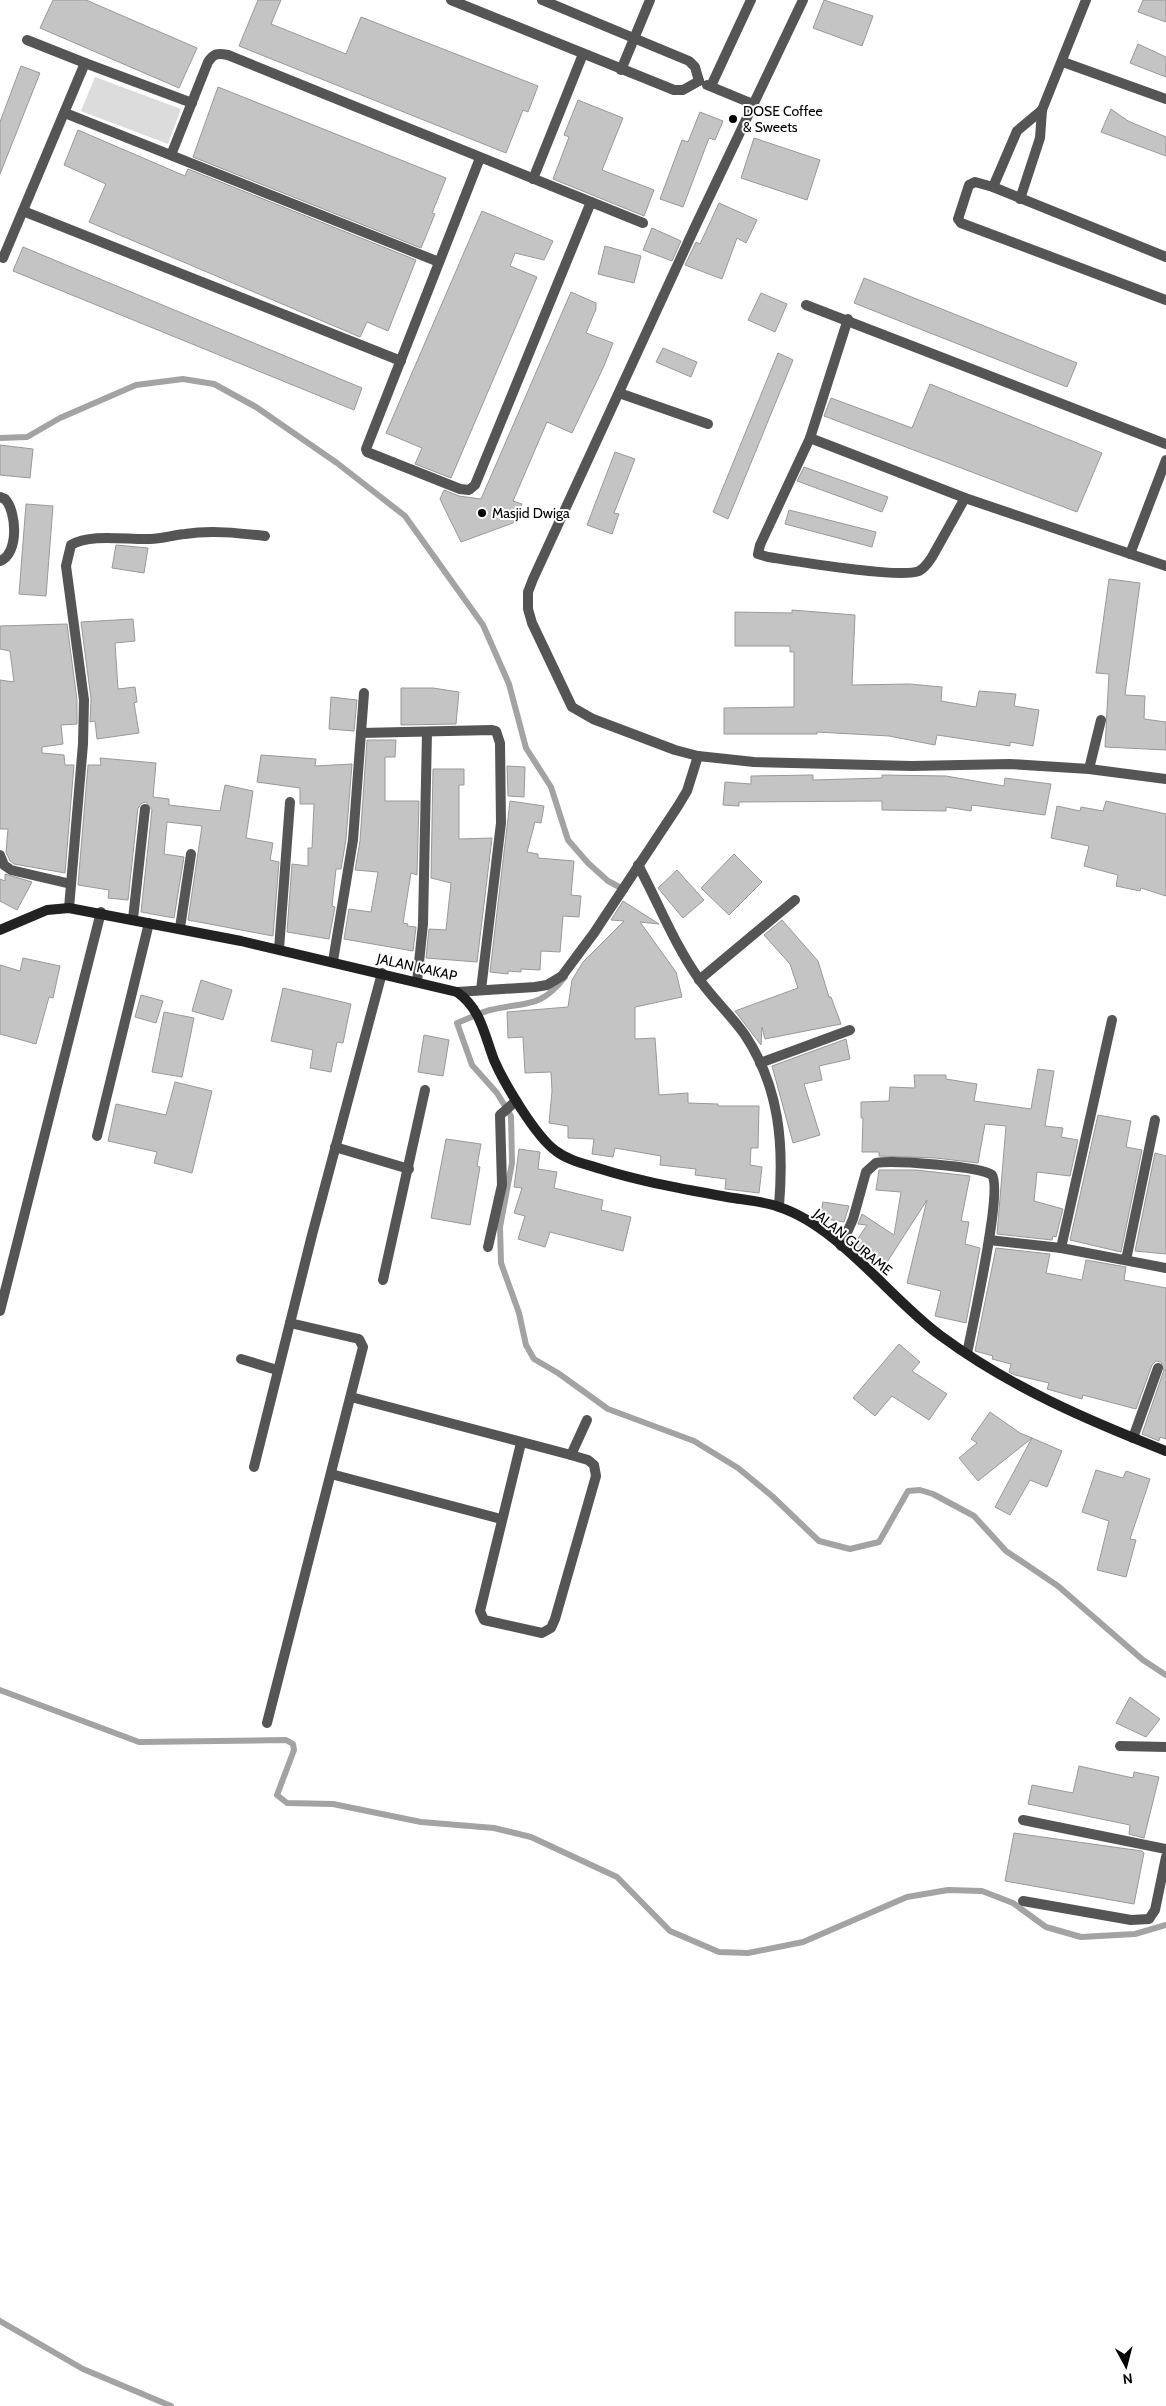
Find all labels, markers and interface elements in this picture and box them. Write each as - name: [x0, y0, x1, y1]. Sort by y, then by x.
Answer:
- place label: DOSE Coffee & Sweets: [743, 102, 823, 136]
- marker: DOSE Coffee & Sweets: [727, 113, 739, 125]
- place label: Masjid Dwiga: [492, 504, 570, 522]
- marker: Masjid Dwiga: [476, 507, 488, 519]
- street label: JALAN KAKAP: [374, 949, 459, 985]
- street label: JALAN GURAME: [809, 1204, 896, 1280]
- north arrow: [1101, 2341, 1151, 2391]
- text: N: [1122, 2369, 1134, 2388]

